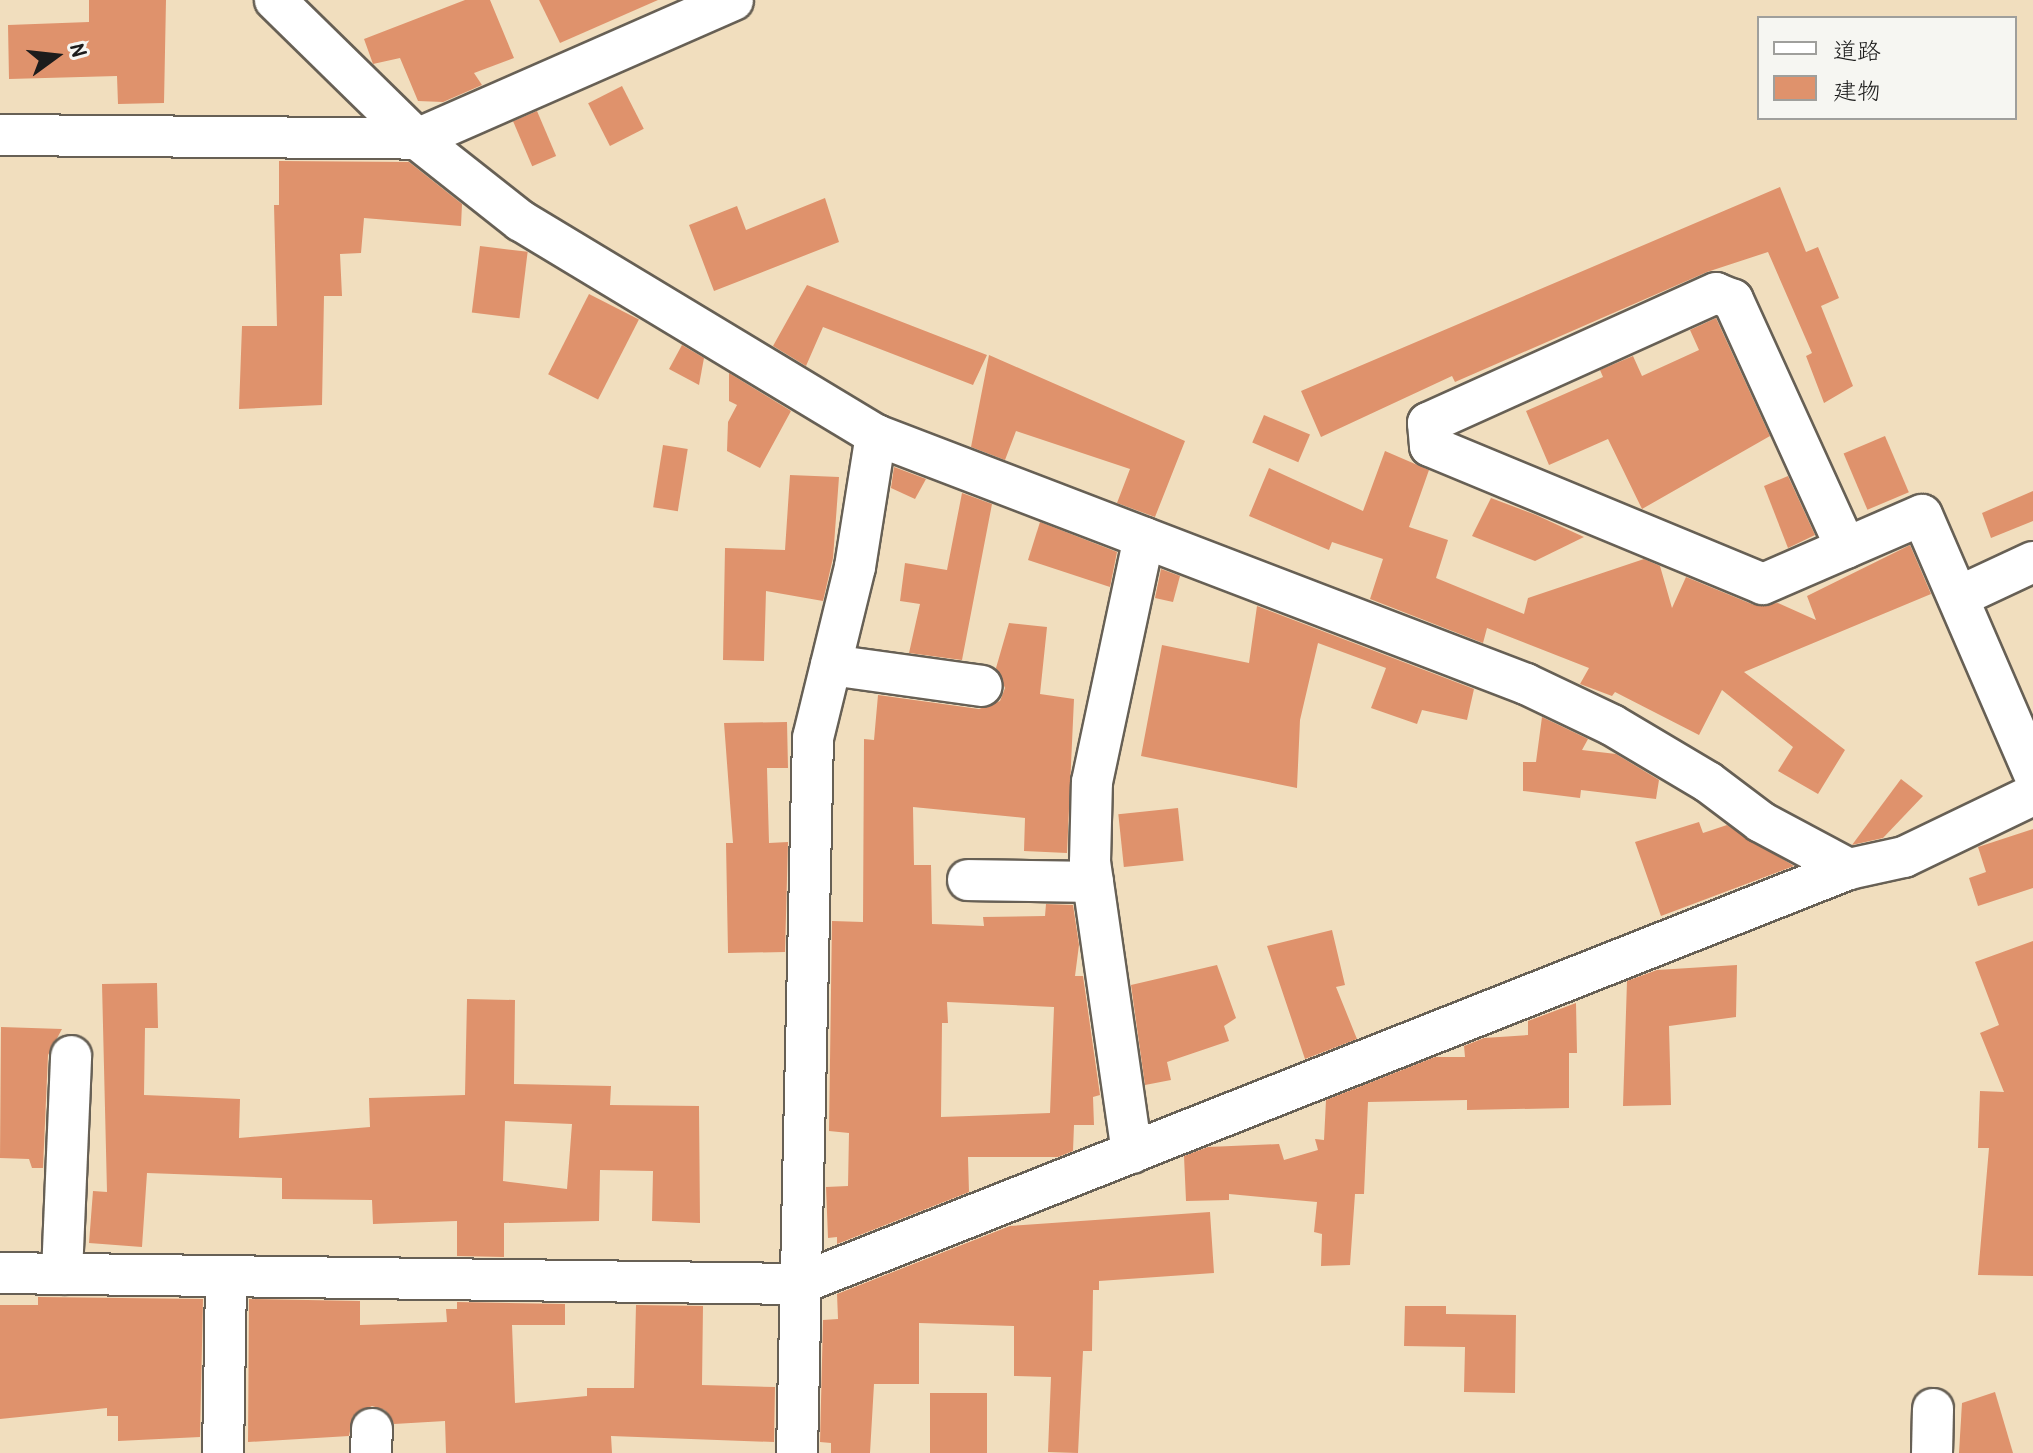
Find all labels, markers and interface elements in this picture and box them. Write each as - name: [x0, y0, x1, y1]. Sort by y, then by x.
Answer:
- north arrow: [16, 16, 96, 96]
- legend: [1757, 16, 2017, 120]
- text: 道路: [1833, 34, 1881, 66]
- text: N: [63, 40, 95, 59]
- text: 建物: [1833, 74, 1881, 106]

